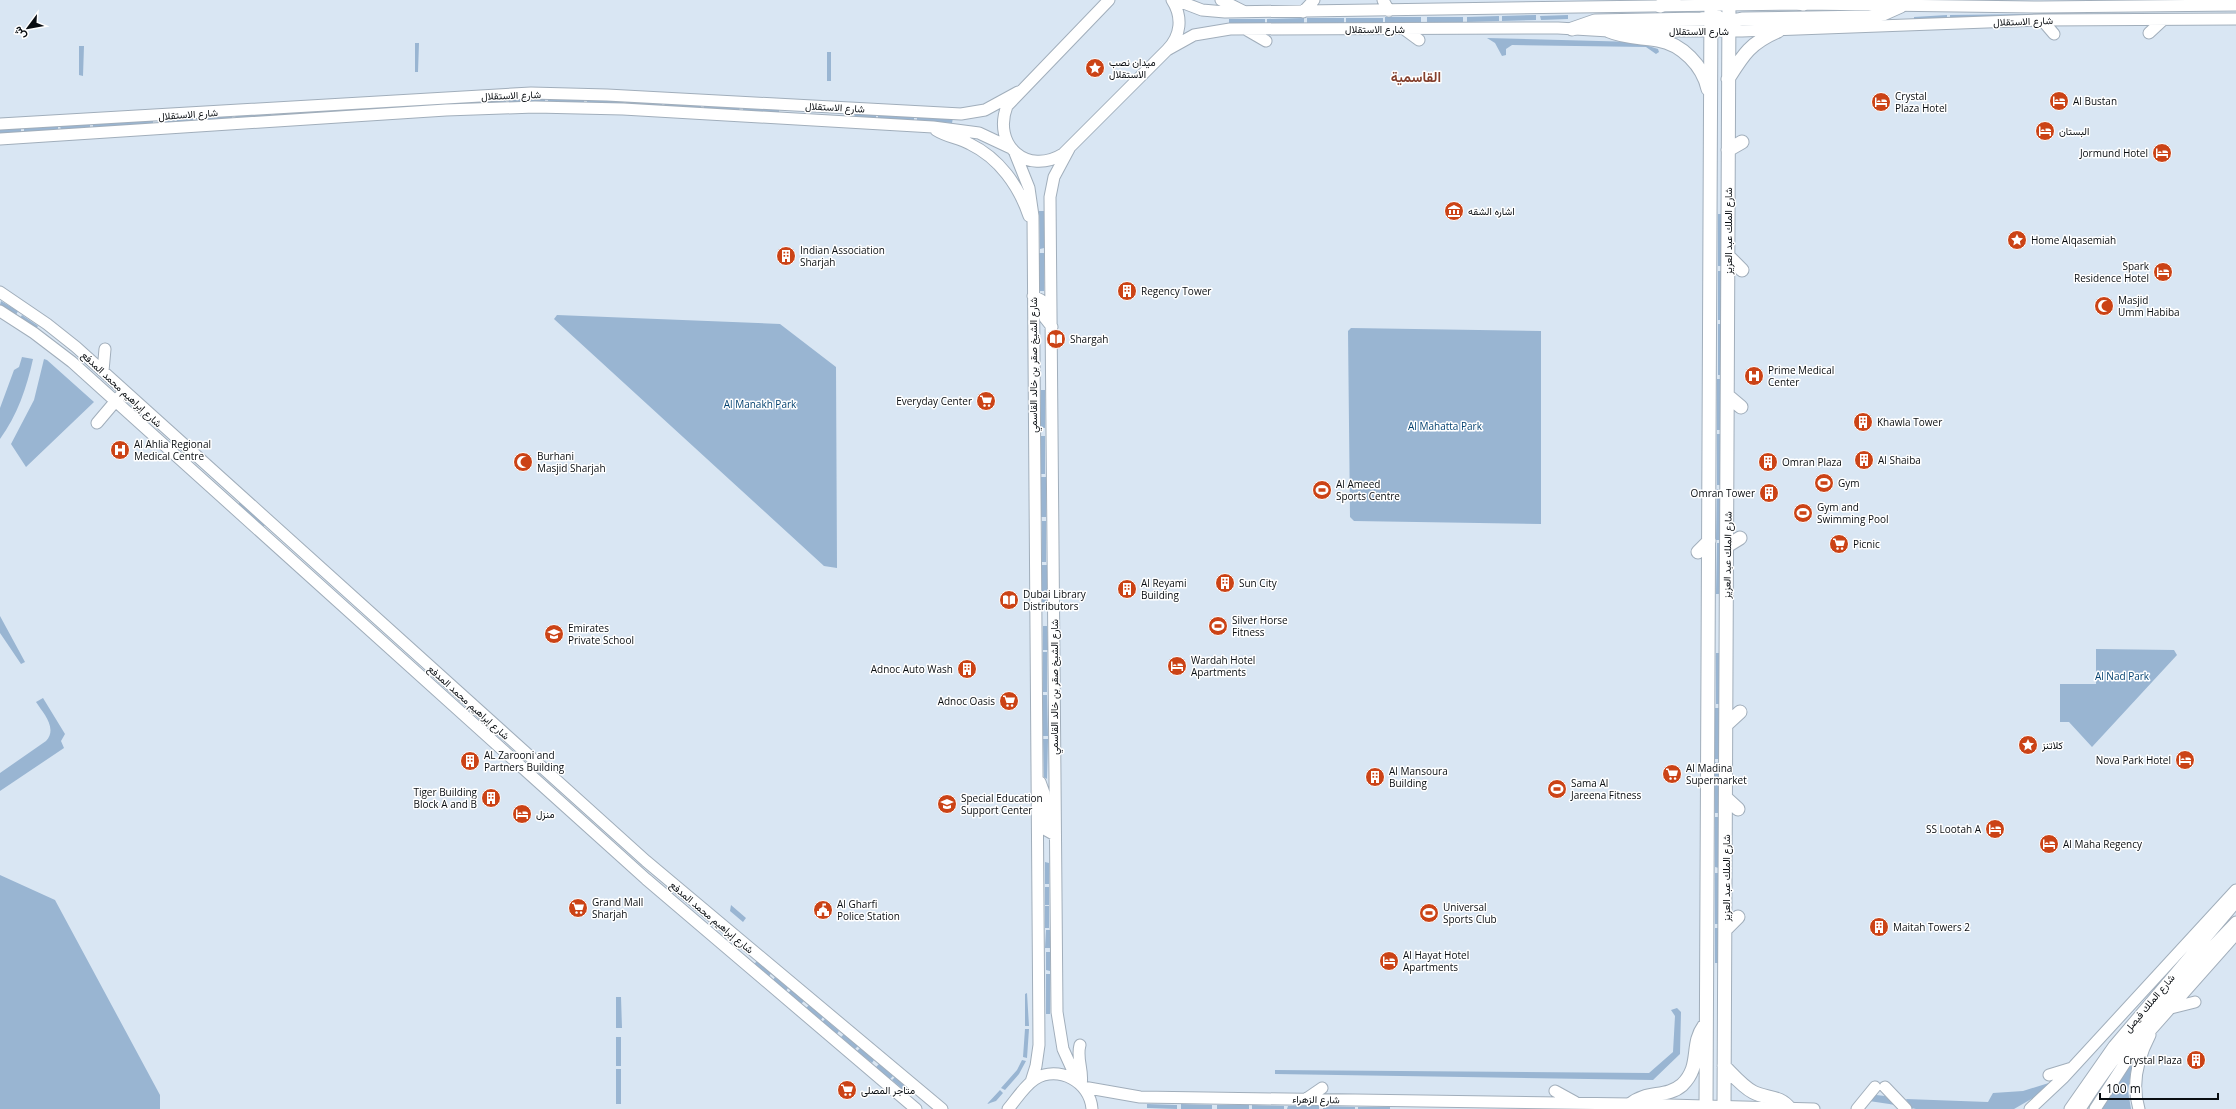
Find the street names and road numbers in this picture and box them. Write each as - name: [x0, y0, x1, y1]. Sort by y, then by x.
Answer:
- street label: شارع الاستقلال: [1993, 13, 2053, 29]
- street label: شارع الاستقلال: [1345, 22, 1405, 36]
- street label: شارع الاستقلال: [1669, 24, 1729, 38]
- street label: شارع الاستقلال: [481, 87, 541, 103]
- street label: شارع الاستقلال: [805, 98, 865, 116]
- street label: شارع الاستقلال: [158, 105, 218, 123]
- street label: شارع الملك عبد العزيز: [1721, 187, 1735, 276]
- street label: شارع الشيخ صقر بن خالد القاسمي: [1026, 297, 1042, 433]
- street label: شارع إبراهيم محمد المدفع: [79, 348, 165, 430]
- street label: شارع الملك عبد العزيز: [1719, 511, 1735, 600]
- street label: شارع الشيخ صقر بن خالد القاسمي: [1047, 619, 1063, 755]
- street label: شارع إبراهيم محمد المدفع: [425, 661, 513, 743]
- street label: شارع الملك عبد العزيز: [1719, 834, 1733, 923]
- street label: شارع إبراهيم محمد المدفع: [667, 878, 757, 956]
- street label: شارع الملك فيصل: [2120, 971, 2178, 1035]
- street label: شارع الزهراء: [1292, 1092, 1340, 1106]

